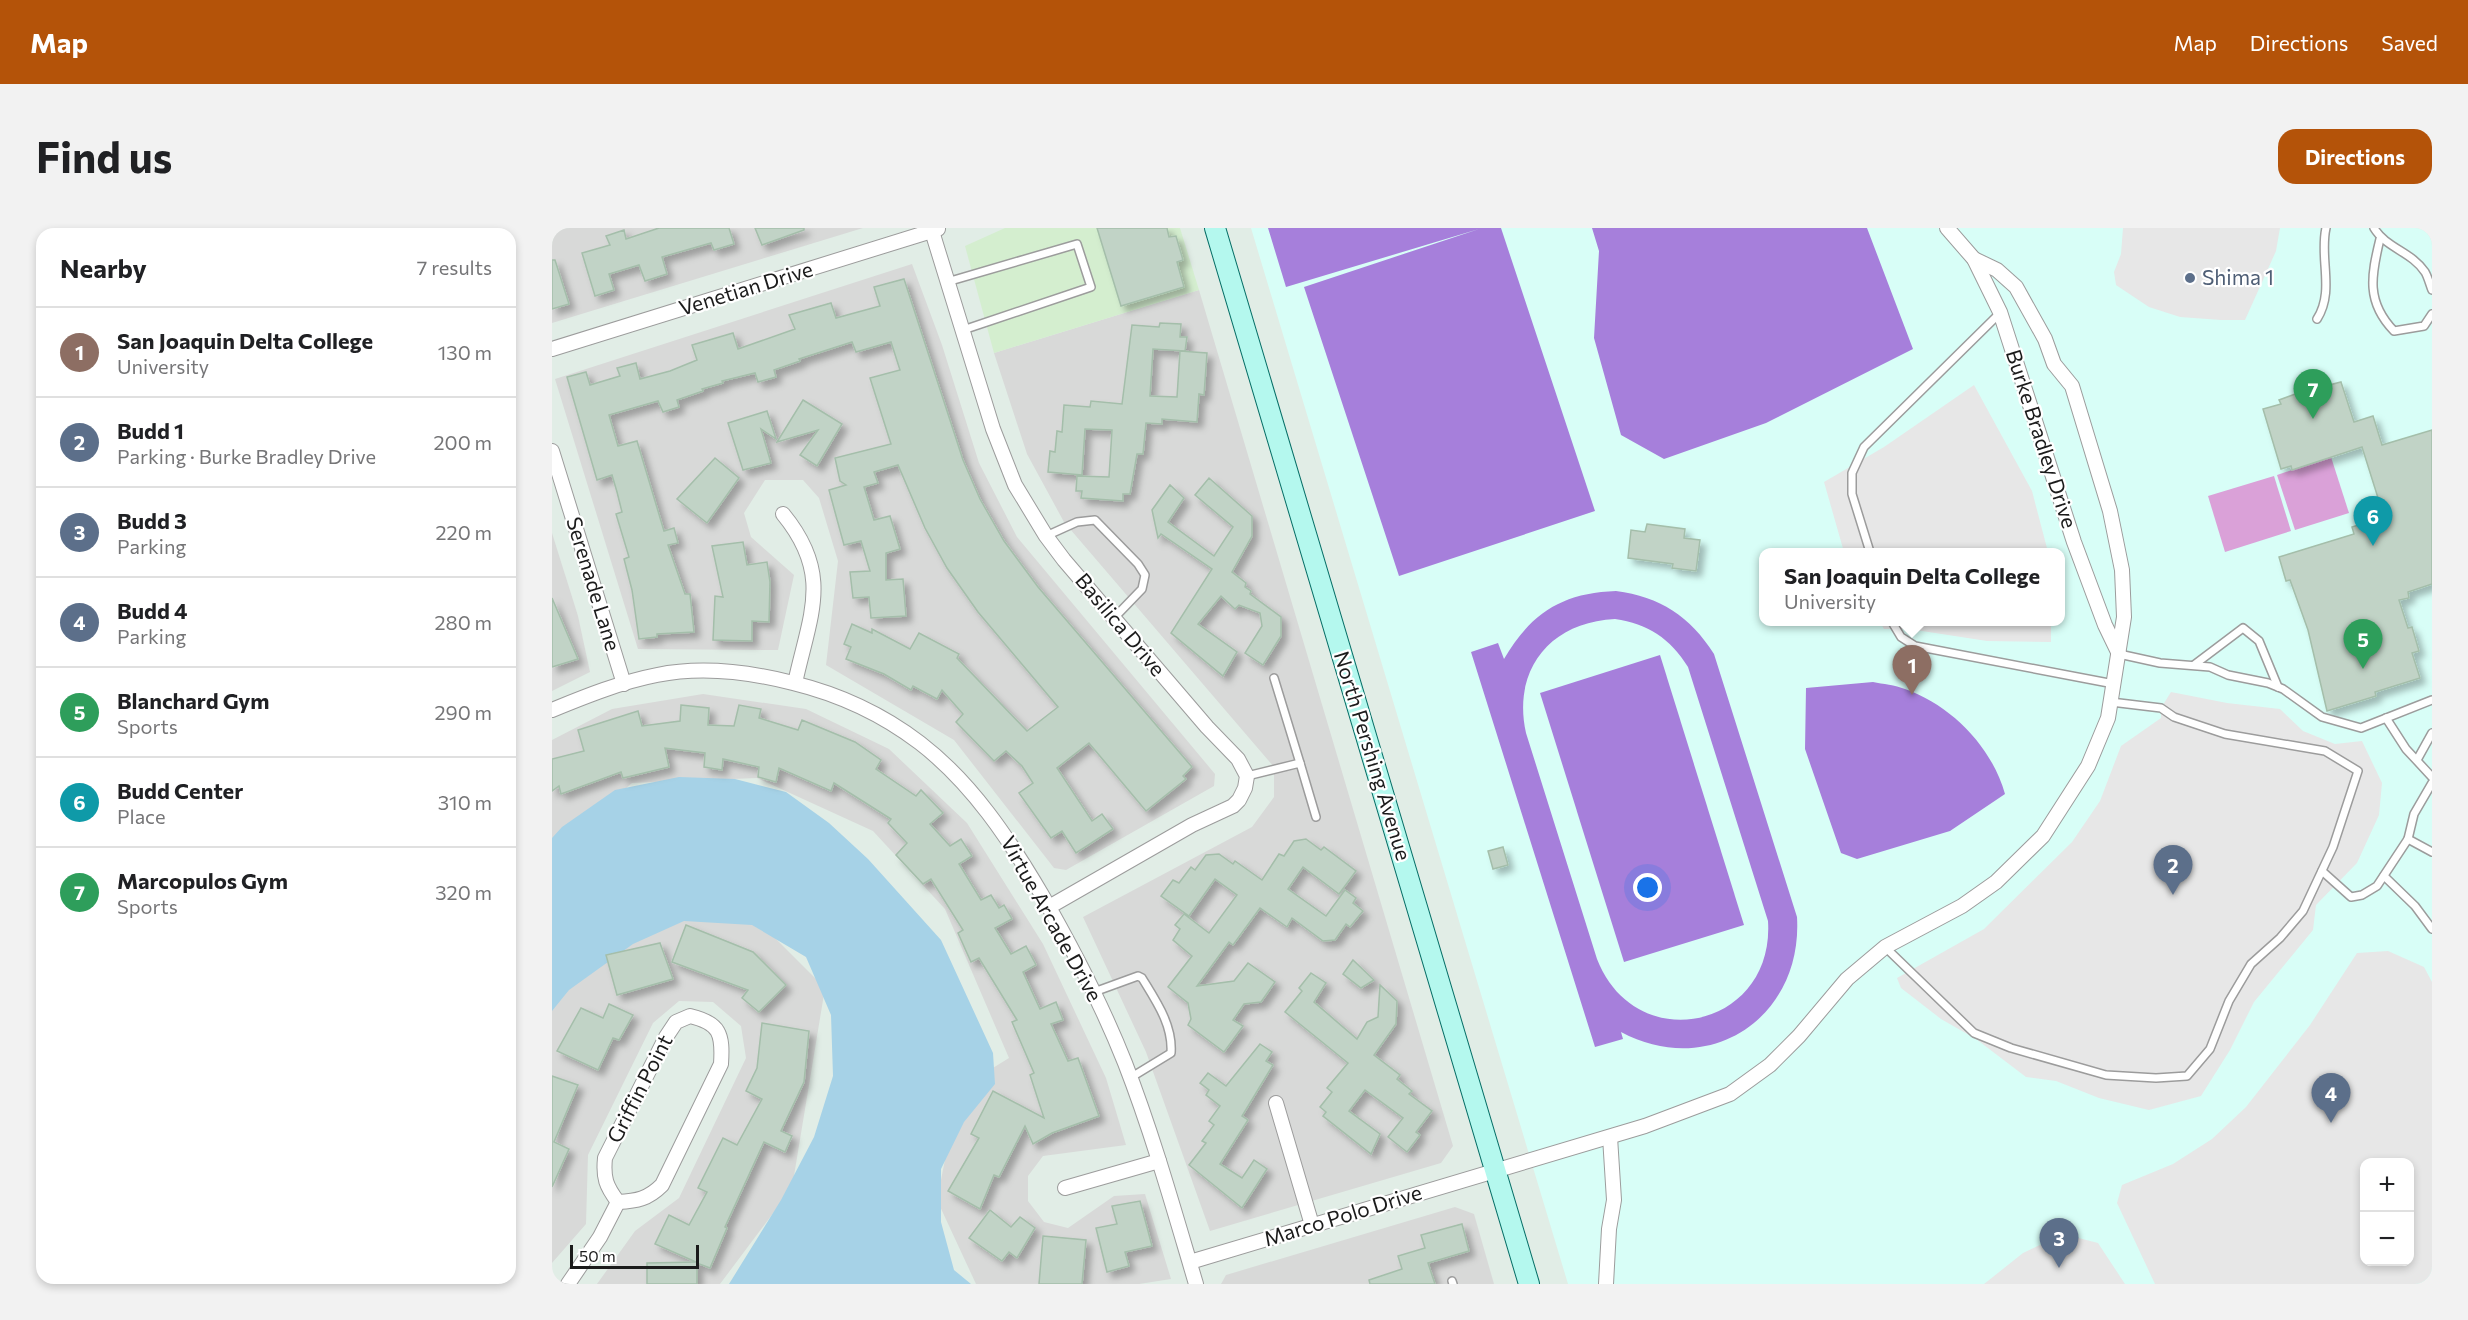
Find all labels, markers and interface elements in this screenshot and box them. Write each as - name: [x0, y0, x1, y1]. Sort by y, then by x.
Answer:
- text: Map: [30, 25, 88, 59]
- text: Map: [2174, 30, 2217, 55]
- text: Directions: [2250, 30, 2348, 55]
- text: Saved: [2381, 30, 2438, 55]
- button: Directions: [2278, 129, 2432, 184]
- text: Find us: [36, 130, 172, 182]
- text: Nearby: [60, 252, 147, 283]
- text: 7 results: [417, 255, 492, 279]
- street label: Venetian Drive: [676, 255, 816, 320]
- place label: Shima 1: [2202, 264, 2274, 289]
- marker: Shima 1: [2183, 271, 2197, 285]
- text: San Joaquin Delta College: [117, 327, 373, 354]
- text: 1: [75, 340, 84, 364]
- text: 130 m: [438, 340, 492, 364]
- street label: Burke Bradley Drive: [2002, 346, 2083, 531]
- text: University: [117, 354, 209, 378]
- pin: 7: [2294, 370, 2332, 419]
- text: Budd 1: [117, 417, 184, 444]
- text: 2: [74, 430, 85, 454]
- text: 200 m: [434, 430, 492, 454]
- text: Parking · Burke Bradley Drive: [117, 444, 376, 468]
- pin: 6: [2354, 496, 2392, 546]
- text: Budd 3: [117, 507, 187, 534]
- street label: Serenade Lane: [562, 514, 627, 654]
- text: 3: [74, 520, 85, 544]
- text: 220 m: [436, 520, 492, 544]
- text: Parking: [117, 534, 186, 558]
- popup: [1759, 548, 2065, 626]
- text: San Joaquin Delta College: [1784, 562, 2040, 589]
- street label: Basilica Drive: [1071, 568, 1171, 680]
- text: University: [1784, 589, 1876, 613]
- text: Budd 4: [117, 597, 188, 624]
- text: 4: [73, 610, 86, 634]
- text: 280 m: [434, 610, 492, 634]
- pin: 5: [2344, 620, 2382, 669]
- text: Parking: [117, 624, 186, 648]
- pin: 1: [1892, 646, 1932, 695]
- street label: North Pershing Avenue: [1330, 648, 1417, 863]
- text: Blanchard Gym: [117, 687, 269, 714]
- text: 5: [74, 700, 85, 724]
- text: 290 m: [434, 700, 492, 724]
- text: Sports: [117, 714, 178, 738]
- text: Budd Center: [117, 777, 243, 804]
- text: 6: [73, 790, 86, 814]
- text: 310 m: [438, 790, 492, 814]
- text: Place: [117, 804, 166, 828]
- street label: Virtue Arcade Drive: [996, 831, 1108, 1005]
- pin: 2: [2154, 846, 2192, 895]
- text: Marcopulos Gym: [117, 867, 288, 894]
- your location: [1633, 873, 1662, 902]
- text: 7: [74, 880, 85, 904]
- text: 320 m: [435, 880, 492, 904]
- text: Sports: [117, 894, 178, 918]
- street label: Griffin Point: [601, 1030, 677, 1147]
- pin: 4: [2312, 1074, 2350, 1123]
- map controls: [2360, 1158, 2414, 1266]
- button: +: [2360, 1158, 2414, 1212]
- street label: Marco Polo Drive: [1261, 1179, 1425, 1250]
- button: −: [2360, 1212, 2414, 1266]
- pin: 3: [2040, 1218, 2078, 1268]
- scale bar: [570, 1242, 699, 1270]
- text: 50 m: [579, 1246, 616, 1265]

